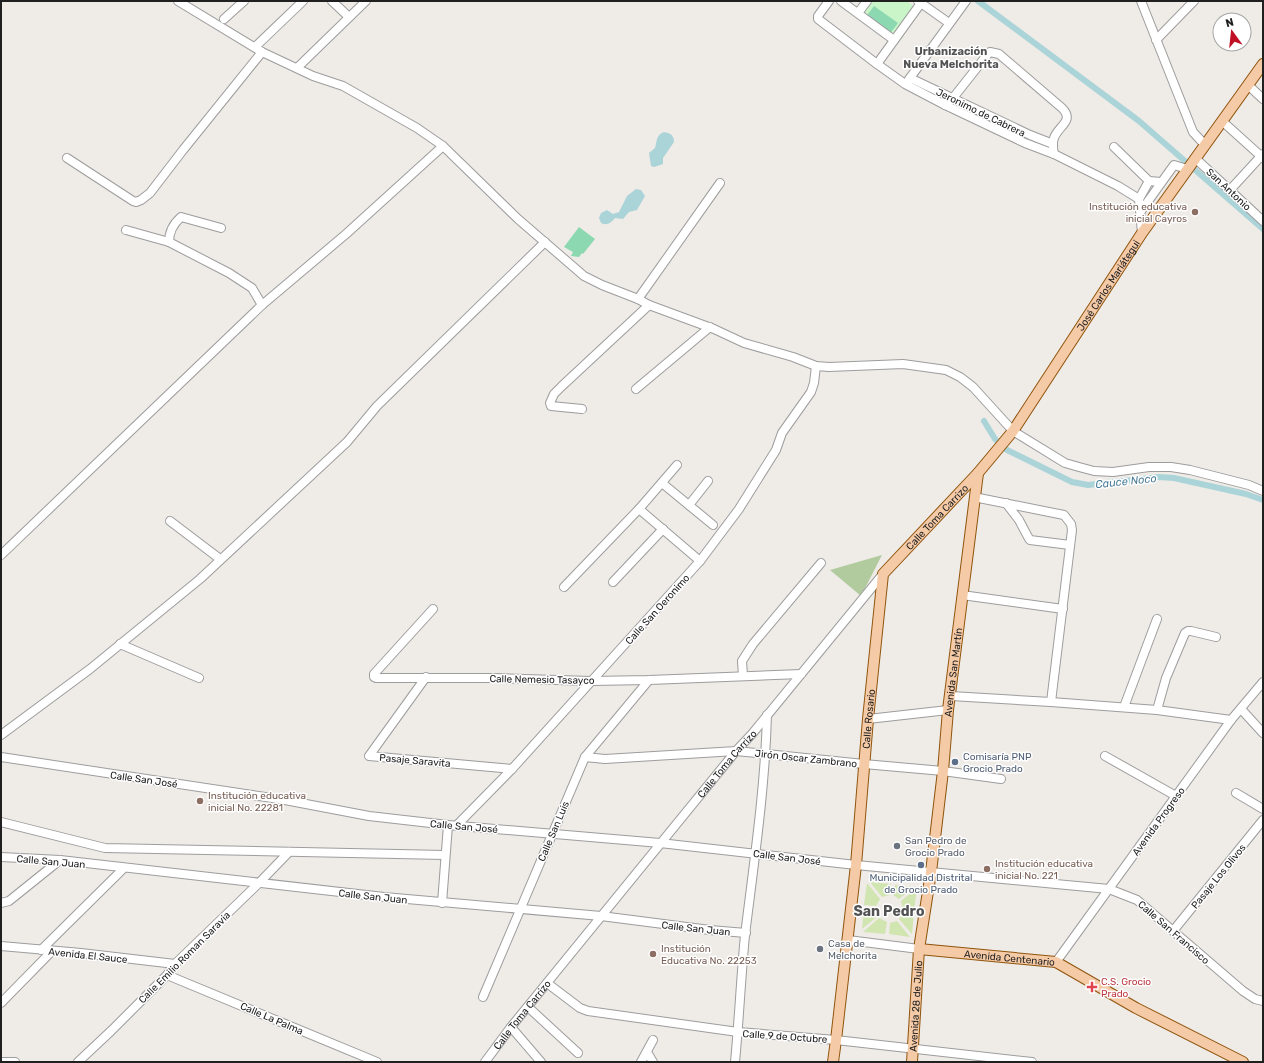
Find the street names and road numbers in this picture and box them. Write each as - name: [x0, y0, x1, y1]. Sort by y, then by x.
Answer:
- street label: Jeronimo de Cabrera: [934, 86, 1027, 140]
- street label: San Antonio: [1204, 166, 1253, 214]
- street label: José Carlos Mariátegui: [1075, 238, 1143, 333]
- street label: Calle Toma Carrizo: [904, 482, 971, 553]
- street label: Calle San Oeronimo: [623, 572, 693, 647]
- street label: Avenida San Martín: [942, 627, 965, 717]
- street label: Calle Nemesio Tasayco: [489, 673, 595, 687]
- street label: Calle Rosario: [861, 688, 878, 749]
- street label: Calle Toma Carrizo: [695, 728, 760, 801]
- street label: Jirón Oscar Zambrano: [754, 748, 858, 770]
- street label: Pasaje Saravita: [379, 752, 451, 770]
- street label: Calle San José: [109, 769, 179, 791]
- street label: Avenida Progreso: [1130, 785, 1188, 858]
- street label: Calle San Luis: [536, 799, 572, 863]
- street label: Calle San José: [429, 818, 499, 836]
- street label: Pasaje Los Olivos: [1189, 842, 1249, 911]
- street label: Calle San José: [752, 848, 822, 868]
- street label: Calle San Juan: [16, 853, 86, 871]
- street label: Calle San Juan: [338, 887, 408, 907]
- street label: Calle San Francisco: [1135, 898, 1212, 967]
- street label: Calle Emilio Roman Saravia: [136, 909, 233, 1006]
- street label: Calle San Juan: [661, 919, 731, 939]
- street label: Avenida El Sauce: [48, 946, 128, 966]
- street label: Avenida Centenario: [964, 948, 1056, 969]
- street label: Avenida 28 de Julio: [908, 960, 925, 1052]
- street label: Calle Toma Carrizo: [491, 978, 554, 1052]
- street label: Calle La Palma: [238, 1000, 305, 1038]
- street label: Calle 9 de Octubre: [742, 1028, 828, 1046]

